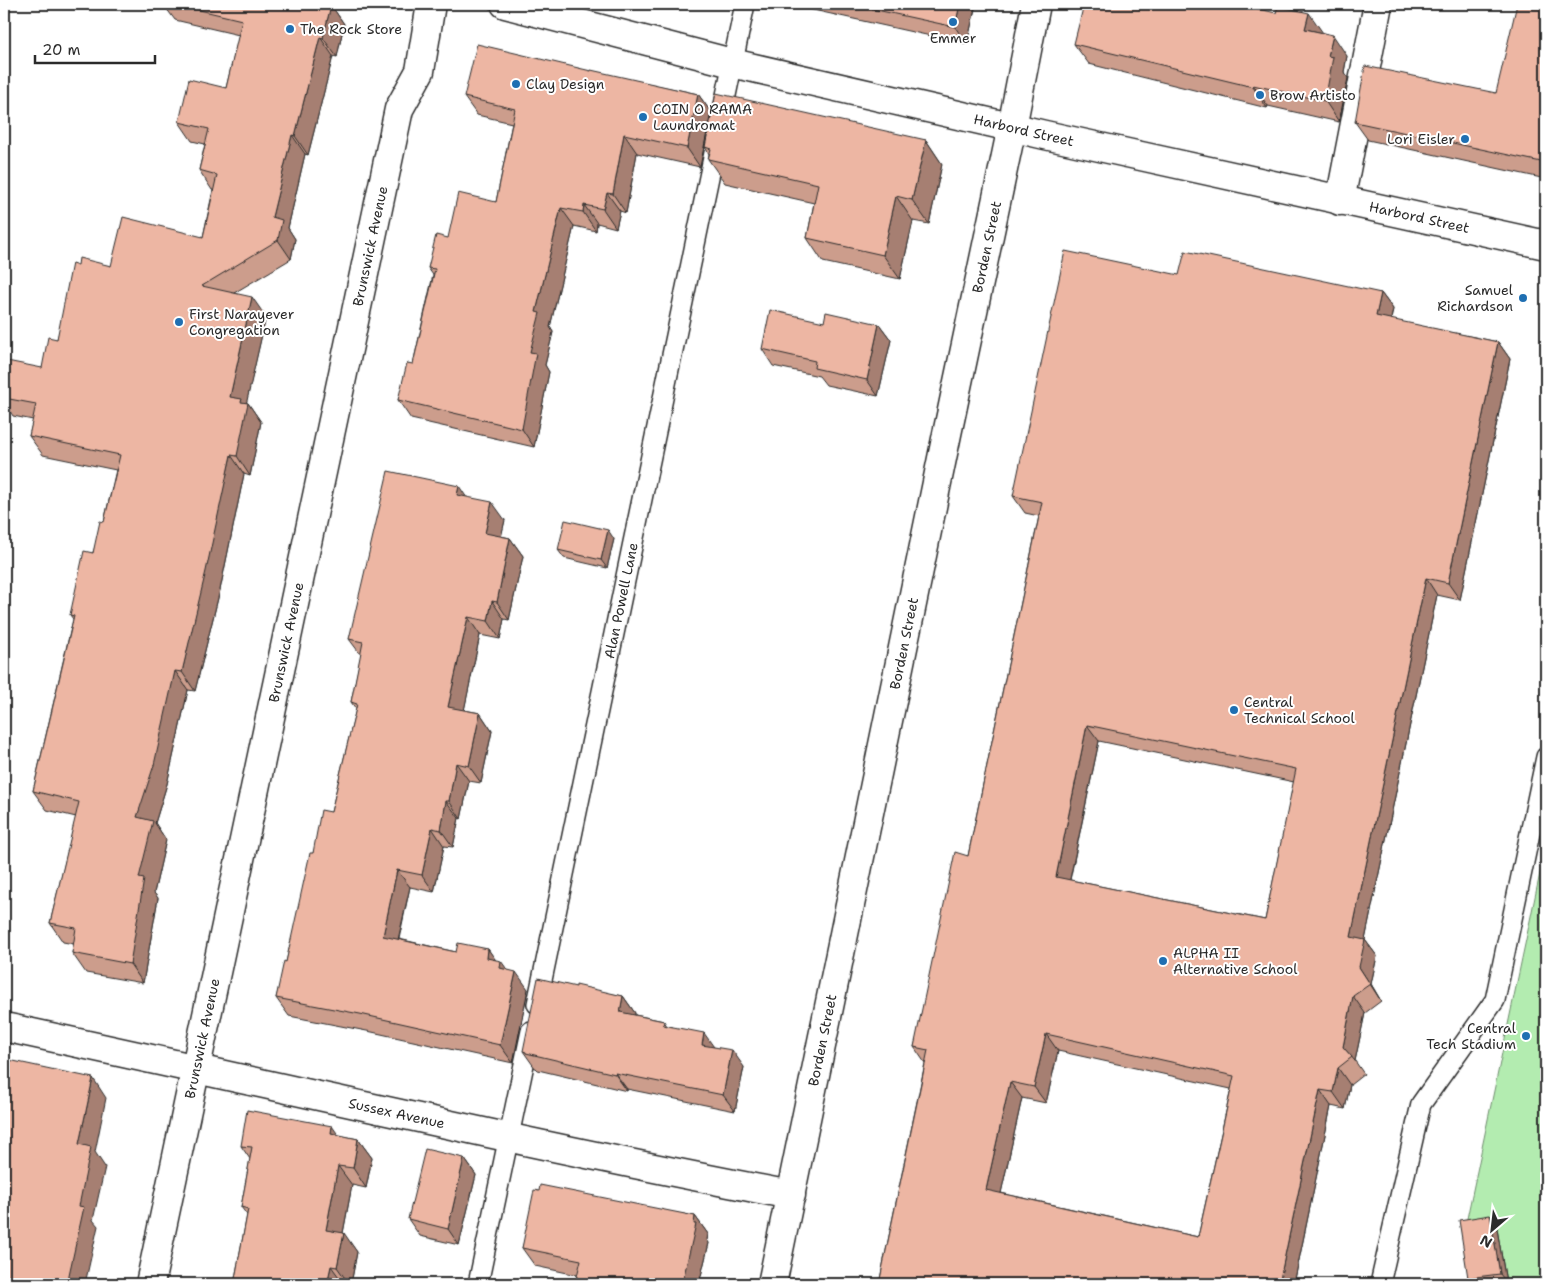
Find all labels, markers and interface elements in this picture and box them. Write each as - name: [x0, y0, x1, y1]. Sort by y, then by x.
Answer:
- marker: Emmer: [947, 16, 959, 28]
- place label: The Rock Store: [300, 20, 402, 38]
- marker: The Rock Store: [284, 23, 296, 35]
- place label: Emmer: [930, 29, 977, 47]
- scale bar: [35, 32, 155, 64]
- text: 20 m: [42, 40, 81, 60]
- place label: Clay Design: [526, 75, 605, 93]
- marker: Clay Design: [510, 78, 522, 90]
- place label: Brow Artisto: [1270, 86, 1356, 104]
- marker: Brow Artisto: [1254, 89, 1266, 101]
- place label: COIN O RAMA Laundromat: [653, 100, 752, 134]
- street label: Harbord Street: [972, 110, 1076, 150]
- marker: COIN O RAMA Laundromat: [637, 111, 649, 123]
- place label: Lori Eisler: [1387, 130, 1455, 148]
- marker: Lori Eisler: [1459, 133, 1471, 145]
- street label: Brunswick Avenue: [348, 184, 391, 308]
- street label: Harbord Street: [1367, 197, 1471, 237]
- street label: Borden Street: [968, 199, 1005, 295]
- place label: Samuel Richardson: [1437, 281, 1514, 315]
- marker: Samuel Richardson: [1517, 292, 1529, 304]
- place label: First Narayever Congregation: [189, 305, 295, 339]
- marker: First Narayever Congregation: [173, 316, 185, 328]
- street label: Alan Powell Lane: [600, 541, 642, 660]
- street label: Brunswick Avenue: [264, 580, 308, 704]
- street label: Borden Street: [886, 596, 922, 691]
- place label: Central Technical School: [1244, 693, 1356, 727]
- marker: Central Technical School: [1228, 704, 1240, 716]
- place label: ALPHA II Alternative School: [1173, 944, 1298, 978]
- marker: ALPHA II Alternative School: [1157, 955, 1169, 967]
- street label: Brunswick Avenue: [181, 977, 224, 1100]
- street label: Borden Street: [804, 992, 840, 1088]
- place label: Central Tech Stadium: [1426, 1019, 1517, 1053]
- marker: Central Tech Stadium: [1520, 1030, 1532, 1042]
- street label: Sussex Avenue: [347, 1094, 447, 1132]
- north arrow: [1468, 1206, 1518, 1256]
- text: N: [1477, 1231, 1495, 1252]

